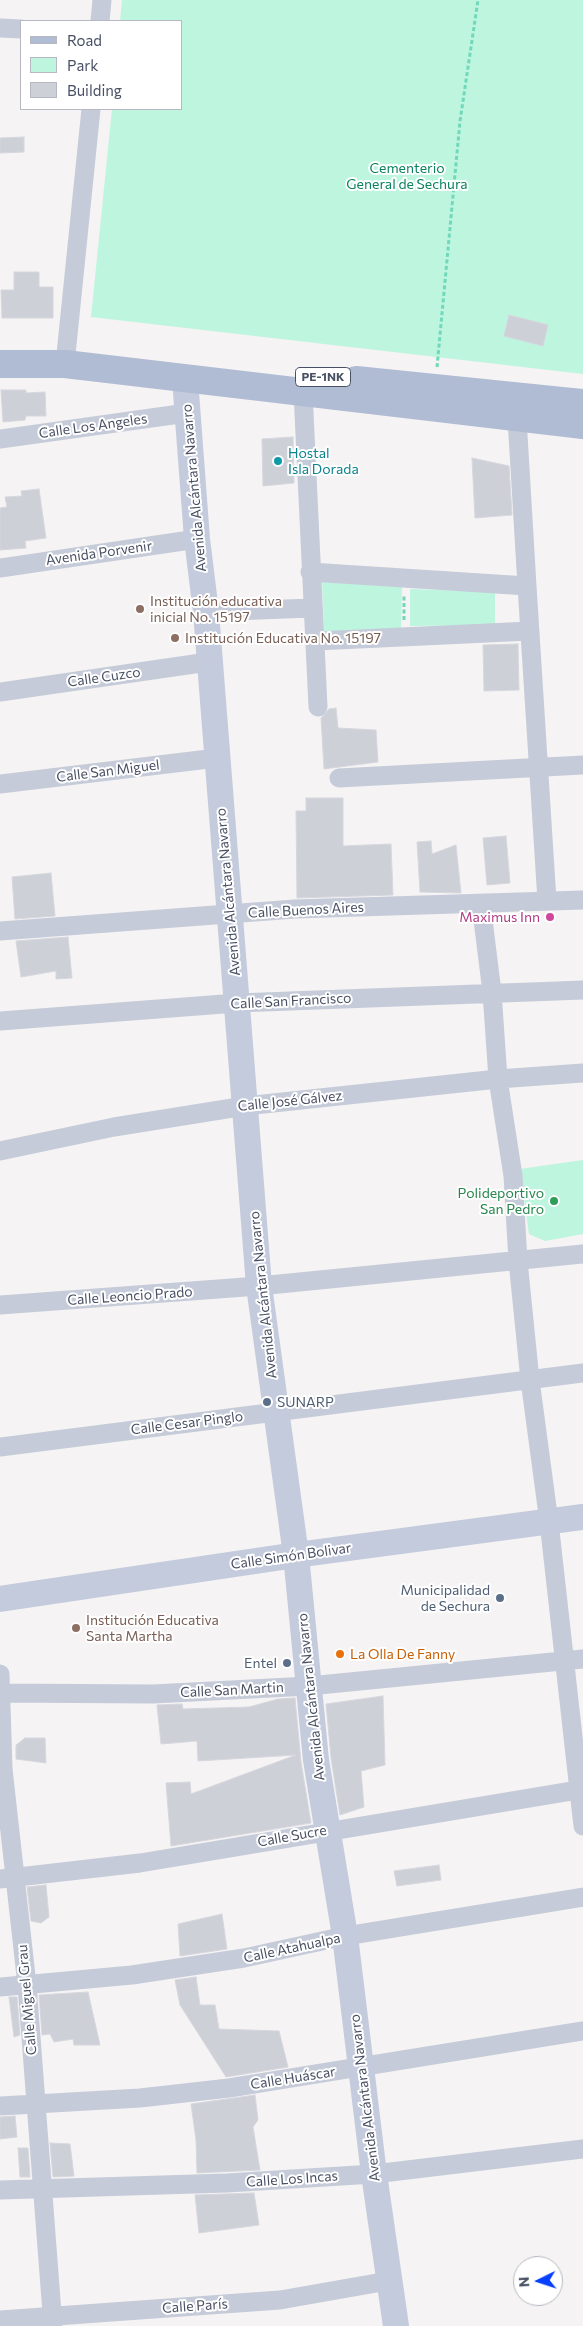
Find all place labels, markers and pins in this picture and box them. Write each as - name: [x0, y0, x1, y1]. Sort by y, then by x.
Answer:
- place label: Hostal Isla Dorada: [288, 445, 359, 478]
- marker: Hostal Isla Dorada: [272, 455, 284, 467]
- place label: Institución educativa inicial No. 15197: [150, 593, 282, 626]
- marker: Institución educativa inicial No. 15197: [134, 603, 146, 615]
- place label: Institución Educativa No. 15197: [185, 630, 381, 646]
- marker: Institución Educativa No. 15197: [169, 632, 181, 644]
- place label: Maximus Inn: [459, 909, 540, 925]
- marker: Maximus Inn: [544, 911, 556, 923]
- place label: Polideportivo San Pedro: [458, 1185, 544, 1218]
- marker: Polideportivo San Pedro: [548, 1195, 560, 1207]
- place label: SUNARP: [277, 1394, 334, 1410]
- marker: SUNARP: [261, 1396, 273, 1408]
- place label: Municipalidad de Sechura: [400, 1582, 490, 1614]
- marker: Municipalidad de Sechura: [494, 1592, 506, 1604]
- place label: Institución Educativa Santa Martha: [86, 1612, 219, 1644]
- marker: Institución Educativa Santa Martha: [70, 1622, 82, 1634]
- place label: La Olla De Fanny: [350, 1646, 455, 1662]
- marker: La Olla De Fanny: [334, 1648, 346, 1660]
- place label: Entel: [244, 1655, 277, 1671]
- marker: Entel: [281, 1657, 293, 1669]

